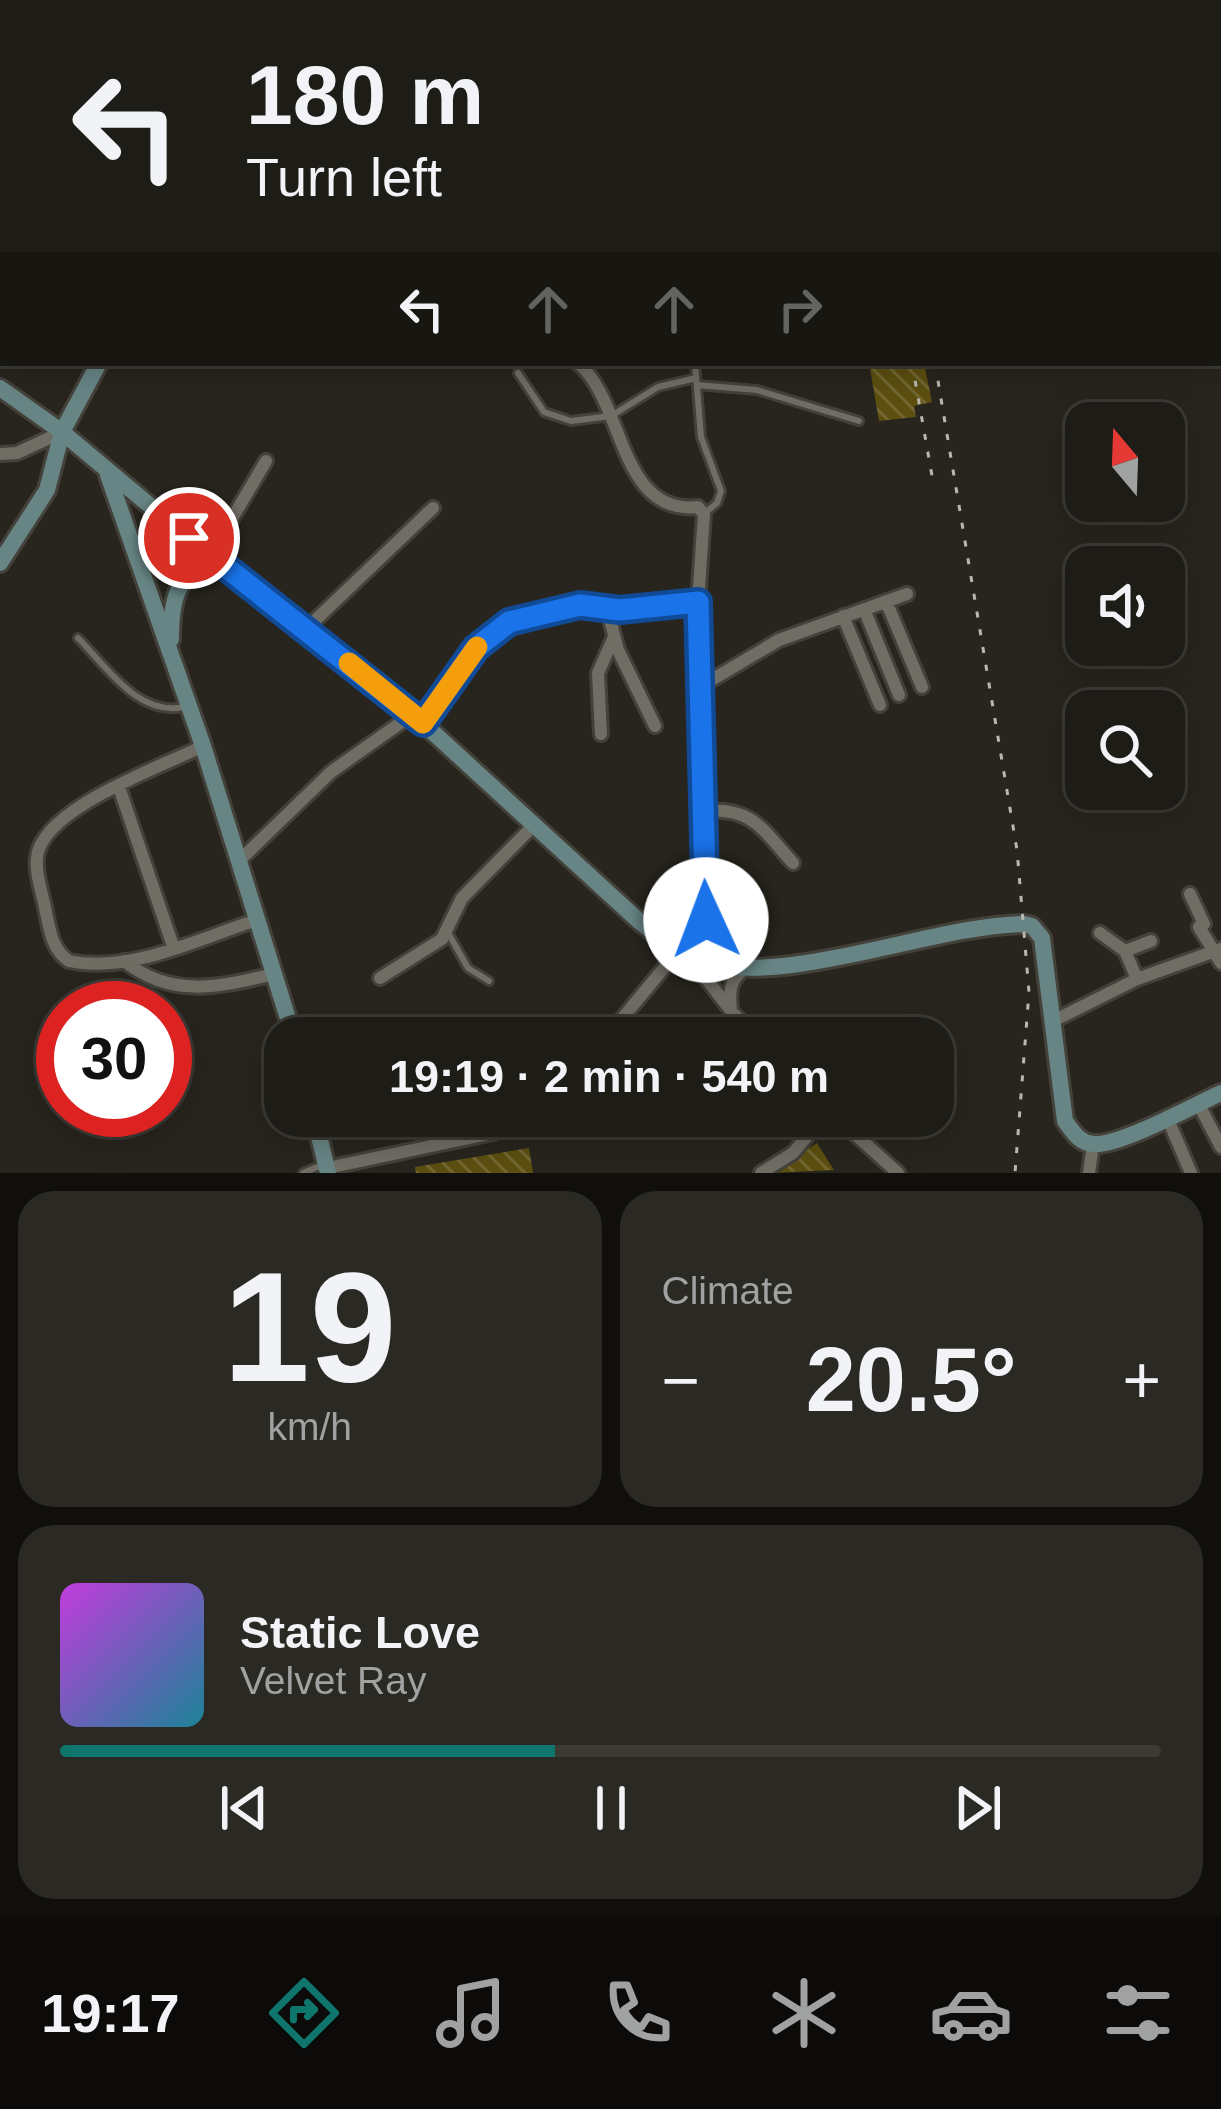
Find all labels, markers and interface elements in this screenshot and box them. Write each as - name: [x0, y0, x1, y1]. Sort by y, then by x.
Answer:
- icon: left: [48, 48, 204, 204]
- text: 180 m: [246, 48, 484, 142]
- text: Turn left: [246, 147, 442, 207]
- icon: left: [389, 276, 455, 342]
- icon: ahead: [515, 276, 581, 342]
- icon: ahead: [641, 276, 707, 342]
- icon: right: [767, 276, 833, 342]
- north arrow: [1065, 402, 1185, 522]
- map controls: [1065, 402, 1185, 810]
- pin: [138, 487, 240, 589]
- icon: arrive: [156, 505, 222, 571]
- button: sound: [1065, 546, 1185, 666]
- button: search: [1065, 690, 1185, 810]
- position arrow: [643, 857, 769, 983]
- speed limit sign: 30: [36, 981, 192, 1137]
- text: 19:19 · 2 min · 540 m: [389, 1051, 829, 1102]
- text: 19: [223, 1240, 397, 1414]
- text: Climate: [662, 1269, 794, 1312]
- text: 20.5°: [806, 1330, 1017, 1430]
- text: −: [662, 1343, 700, 1417]
- text: +: [1122, 1343, 1161, 1417]
- text: km/h: [267, 1405, 352, 1448]
- text: Static Love: [240, 1607, 480, 1658]
- text: Velvet Ray: [240, 1659, 426, 1702]
- icon: previous: [211, 1775, 277, 1841]
- icon: pause: [578, 1775, 644, 1841]
- icon: next: [945, 1775, 1011, 1841]
- icon: directions: [262, 1971, 346, 2055]
- icon: music: [429, 1971, 513, 2055]
- icon: phone: [596, 1971, 680, 2055]
- icon: climate: [762, 1971, 846, 2055]
- icon: car: [929, 1971, 1013, 2055]
- icon: filters: [1096, 1971, 1180, 2055]
- text: 19:17: [41, 1983, 179, 2043]

